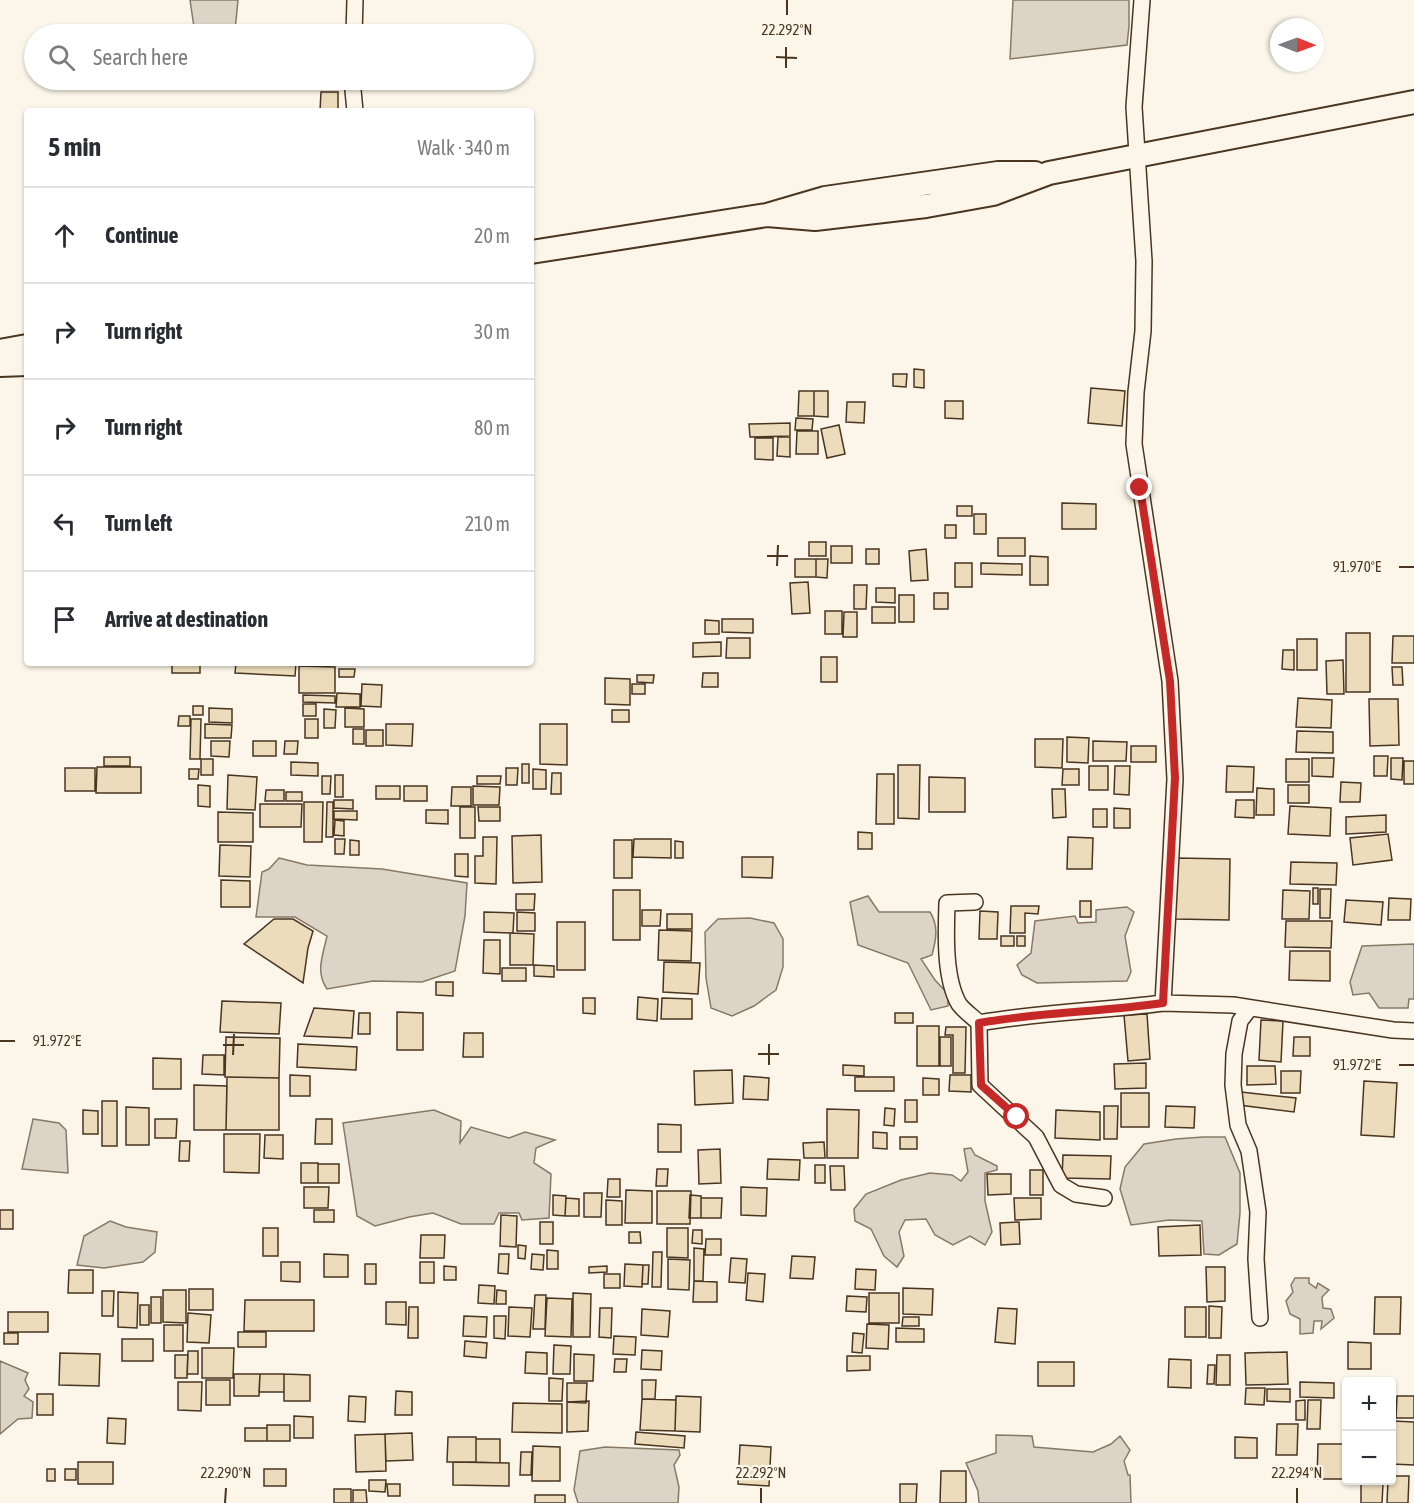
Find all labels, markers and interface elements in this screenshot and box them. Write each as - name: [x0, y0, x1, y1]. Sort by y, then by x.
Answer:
- north arrow: [1270, 18, 1324, 72]
- text: 22.292°N: [762, 21, 812, 38]
- search box: [24, 24, 534, 90]
- icon: search: [45, 41, 78, 74]
- text: Search here: [93, 44, 188, 70]
- text: 5 min: [48, 132, 101, 162]
- text: Walk · 340 m: [418, 136, 510, 159]
- icon: ahead: [48, 219, 81, 252]
- text: Continue: [105, 222, 179, 248]
- text: 20 m: [474, 224, 510, 247]
- icon: right: [48, 315, 81, 348]
- text: Turn right: [105, 318, 182, 344]
- text: 30 m: [474, 320, 510, 343]
- icon: right: [48, 411, 81, 444]
- text: Turn right: [105, 414, 182, 440]
- text: 80 m: [474, 416, 510, 439]
- route end: [1126, 474, 1152, 500]
- icon: left: [48, 507, 81, 540]
- text: Turn left: [105, 510, 172, 536]
- text: 210 m: [465, 512, 510, 535]
- text: 91.970°E: [1333, 558, 1382, 575]
- icon: arrive: [48, 603, 81, 636]
- text: Arrive at destination: [105, 606, 268, 632]
- text: 91.972°E: [33, 1032, 82, 1049]
- text: 91.972°E: [1333, 1056, 1382, 1073]
- route start: [1003, 1103, 1029, 1129]
- map controls: [1342, 1377, 1396, 1485]
- button: +: [1342, 1377, 1396, 1431]
- button: −: [1342, 1431, 1396, 1485]
- text: 22.290°N: [201, 1464, 251, 1481]
- text: 22.292°N: [736, 1464, 786, 1481]
- text: 22.294°N: [1272, 1464, 1322, 1481]

